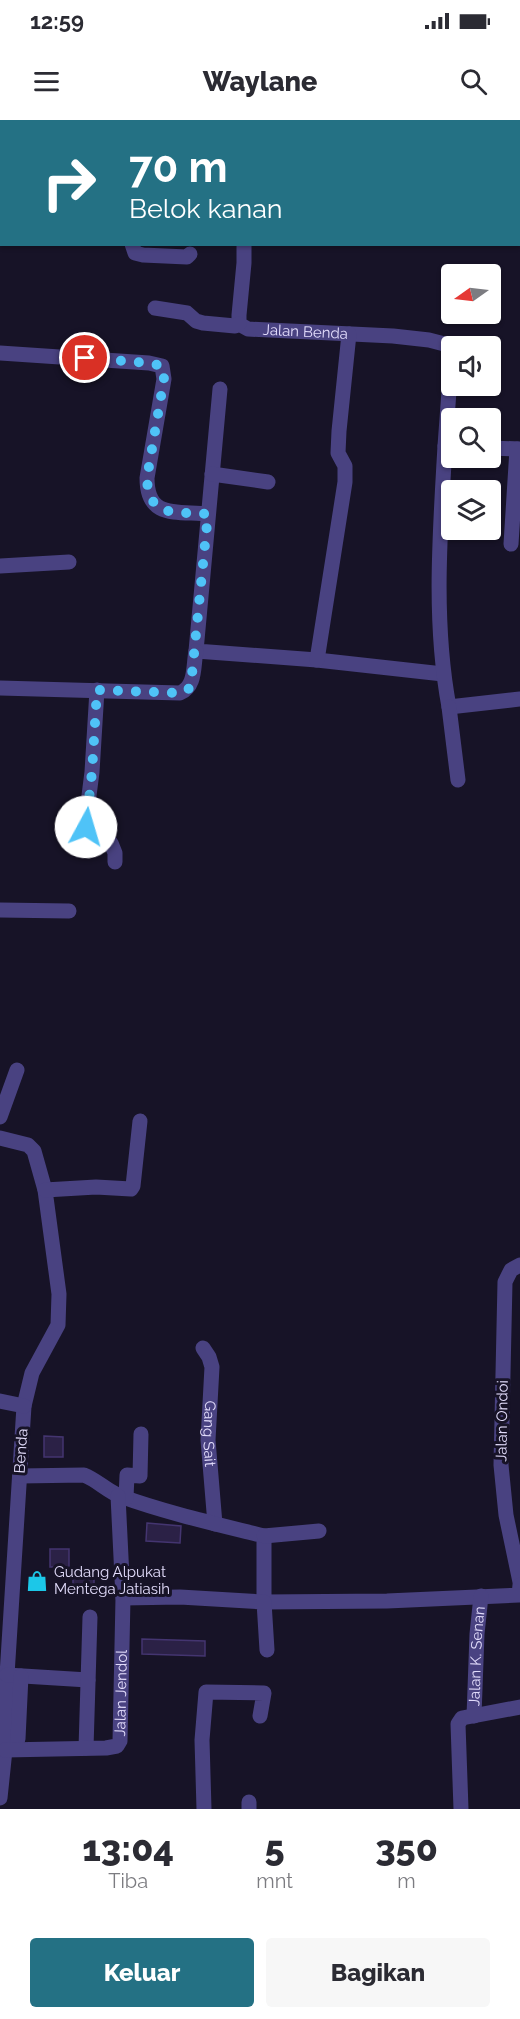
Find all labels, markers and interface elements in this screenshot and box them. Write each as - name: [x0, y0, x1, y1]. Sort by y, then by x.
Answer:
- text: 12:59: [30, 8, 84, 34]
- icon: menu: [30, 65, 63, 98]
- icon: search: [457, 65, 490, 98]
- text: Waylane: [203, 66, 317, 97]
- text: 70 m: [129, 143, 228, 192]
- icon: right: [30, 144, 108, 222]
- text: Belok kanan: [129, 193, 283, 224]
- north arrow: [441, 264, 501, 324]
- map controls: [441, 264, 501, 540]
- street label: Jalan Benda: [262, 321, 348, 343]
- pin: [59, 332, 110, 383]
- button: sound: [441, 336, 501, 396]
- icon: arrive: [68, 341, 101, 374]
- button: search: [441, 408, 501, 468]
- button: layers: [441, 480, 501, 540]
- position arrow: [54, 795, 118, 859]
- street label: Jalan Ondoi: [492, 1380, 512, 1462]
- street label: Gang Sait: [199, 1400, 219, 1467]
- street label: Benda: [10, 1428, 32, 1474]
- place label: Gudang Alpukat Mentega Jatiasih: [54, 1563, 170, 1598]
- shop icon: Gudang Alpukat Mentega Jatiasih: [25, 1569, 49, 1593]
- street label: Jalan K. Senan: [465, 1605, 489, 1706]
- street label: Jalan Jendol: [111, 1649, 131, 1737]
- text: 13:04: [82, 1827, 174, 1869]
- text: 5: [265, 1827, 285, 1869]
- text: 350: [375, 1827, 438, 1869]
- text: Tiba: [108, 1869, 148, 1893]
- text: mnt: [256, 1869, 293, 1893]
- text: m: [397, 1869, 416, 1893]
- button: Keluar: [30, 1938, 254, 2007]
- button: Bagikan: [266, 1938, 490, 2007]

